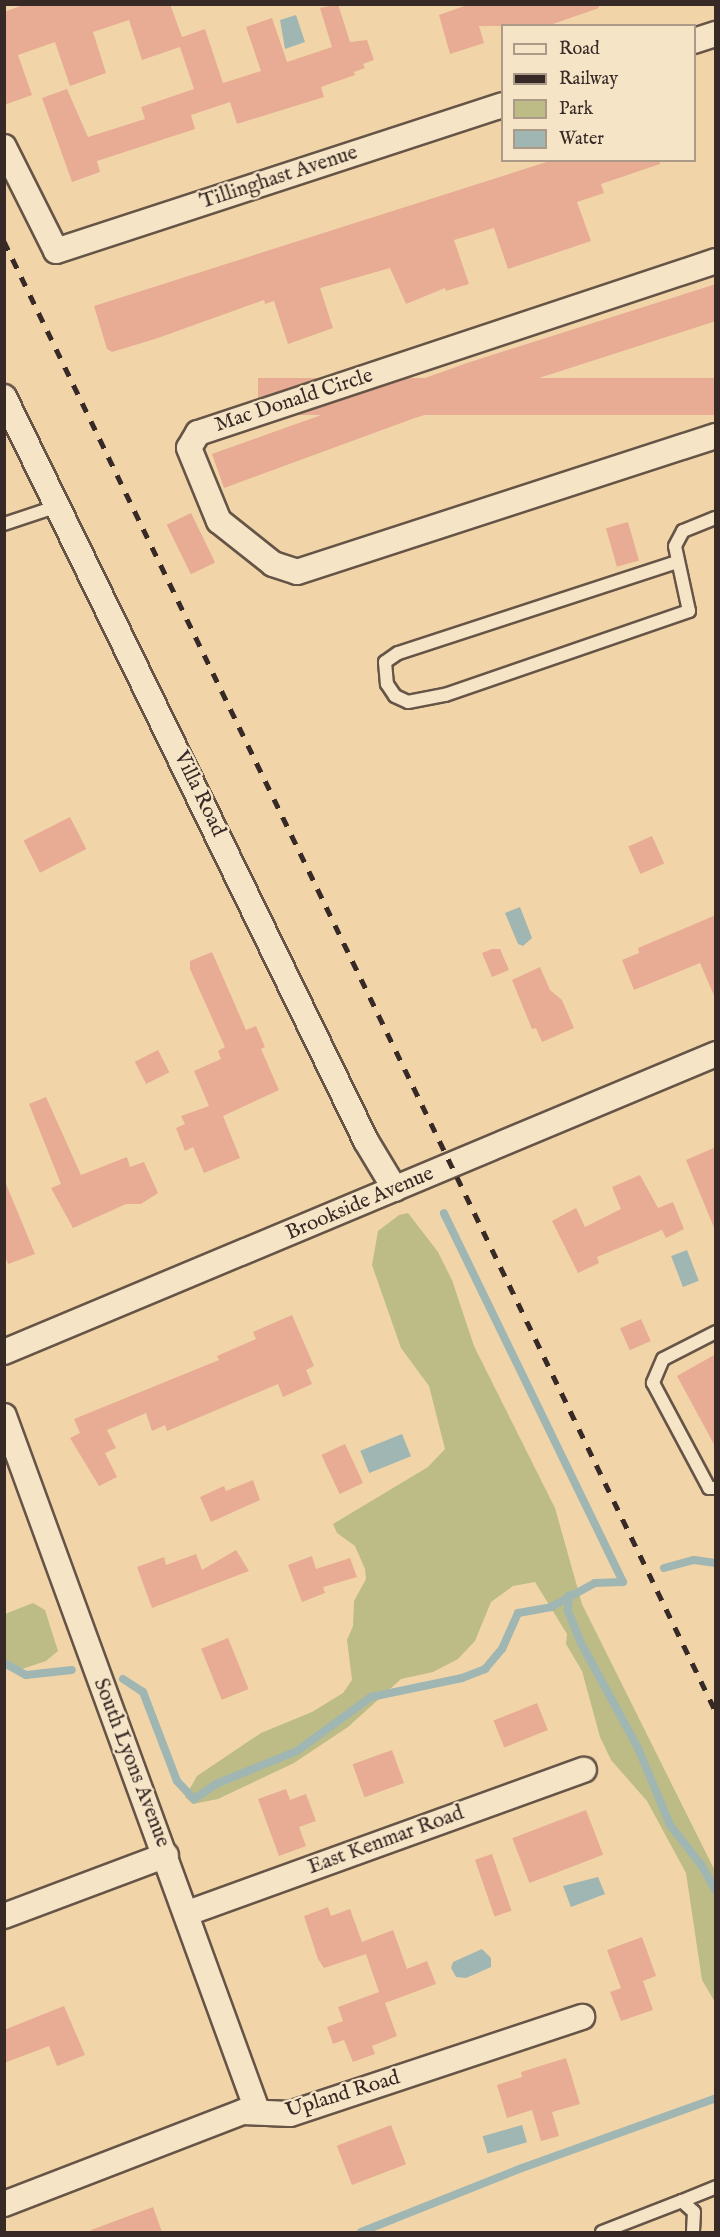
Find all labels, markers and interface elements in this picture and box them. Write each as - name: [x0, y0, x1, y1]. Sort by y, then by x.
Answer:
- legend: [501, 24, 696, 162]
- text: Road: [559, 38, 600, 61]
- text: Railway: [559, 68, 618, 91]
- text: Park: [559, 98, 593, 121]
- text: Water: [559, 128, 604, 151]
- street label: Tillinghast Avenue: [197, 141, 361, 215]
- street label: Mac Donald Circle: [212, 364, 376, 438]
- street label: Villa Road: [168, 747, 230, 841]
- street label: Brookside Avenue: [282, 1162, 438, 1246]
- street label: South Lyons Avenue: [87, 1675, 175, 1851]
- street label: East Kenmar Road: [305, 1801, 467, 1881]
- street label: Upland Road: [283, 2066, 403, 2124]

